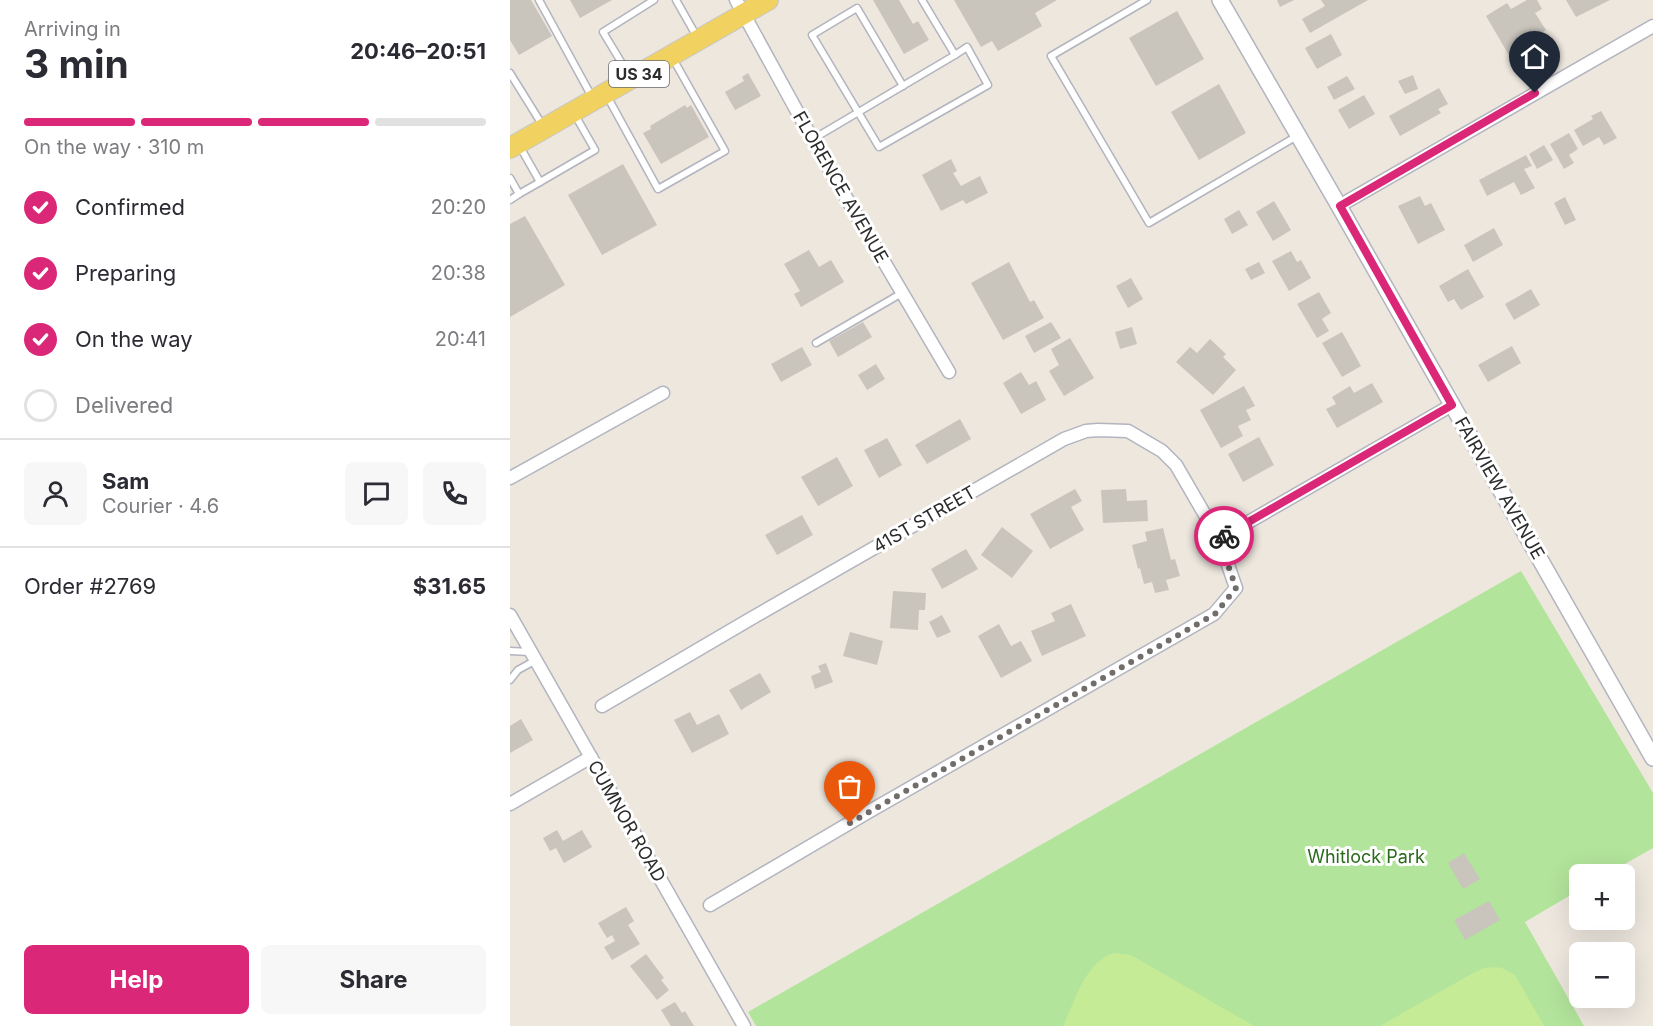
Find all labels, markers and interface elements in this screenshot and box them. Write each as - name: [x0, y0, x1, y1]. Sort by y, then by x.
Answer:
- text: Arriving in: [24, 17, 121, 41]
- pin: [1509, 31, 1560, 93]
- text: 20:46–20:51: [350, 38, 486, 64]
- text: 3 min: [24, 40, 129, 87]
- icon: home: [1518, 40, 1551, 73]
- road number: US 34: [609, 61, 669, 87]
- street label: FLORENCE AVENUE: [789, 108, 893, 266]
- text: On the way · 310 m: [24, 135, 204, 159]
- icon: check: [24, 191, 57, 224]
- text: Confirmed: [75, 194, 185, 220]
- text: 20:20: [431, 195, 486, 219]
- icon: check: [24, 257, 57, 290]
- text: Preparing: [75, 260, 176, 286]
- text: 20:38: [431, 261, 486, 285]
- icon: check: [24, 323, 57, 356]
- text: On the way: [75, 326, 193, 352]
- text: 20:41: [435, 327, 486, 351]
- text: Delivered: [75, 392, 173, 418]
- street label: FAIRVIEW AVENUE: [1451, 413, 1549, 563]
- button: person: [24, 462, 87, 525]
- button: chat: [345, 462, 408, 525]
- button: phone: [423, 462, 486, 525]
- text: Sam: [102, 468, 149, 494]
- street label: 41ST STREET: [869, 481, 979, 557]
- text: Courier · 4.6: [102, 494, 219, 518]
- courier: [1194, 506, 1254, 566]
- icon: bike: [1208, 520, 1241, 553]
- text: Order #2769: [24, 573, 156, 599]
- text: $31.65: [413, 573, 486, 599]
- street label: CUMNOR ROAD: [584, 756, 670, 886]
- pin: [824, 761, 875, 823]
- icon: bag: [833, 770, 866, 803]
- park label: Whitlock Park: [1307, 846, 1425, 867]
- map controls: [1569, 864, 1635, 1008]
- button: +: [1569, 864, 1635, 930]
- button: −: [1569, 942, 1635, 1008]
- button: Help: [24, 945, 249, 1014]
- button: Share: [261, 945, 486, 1014]

